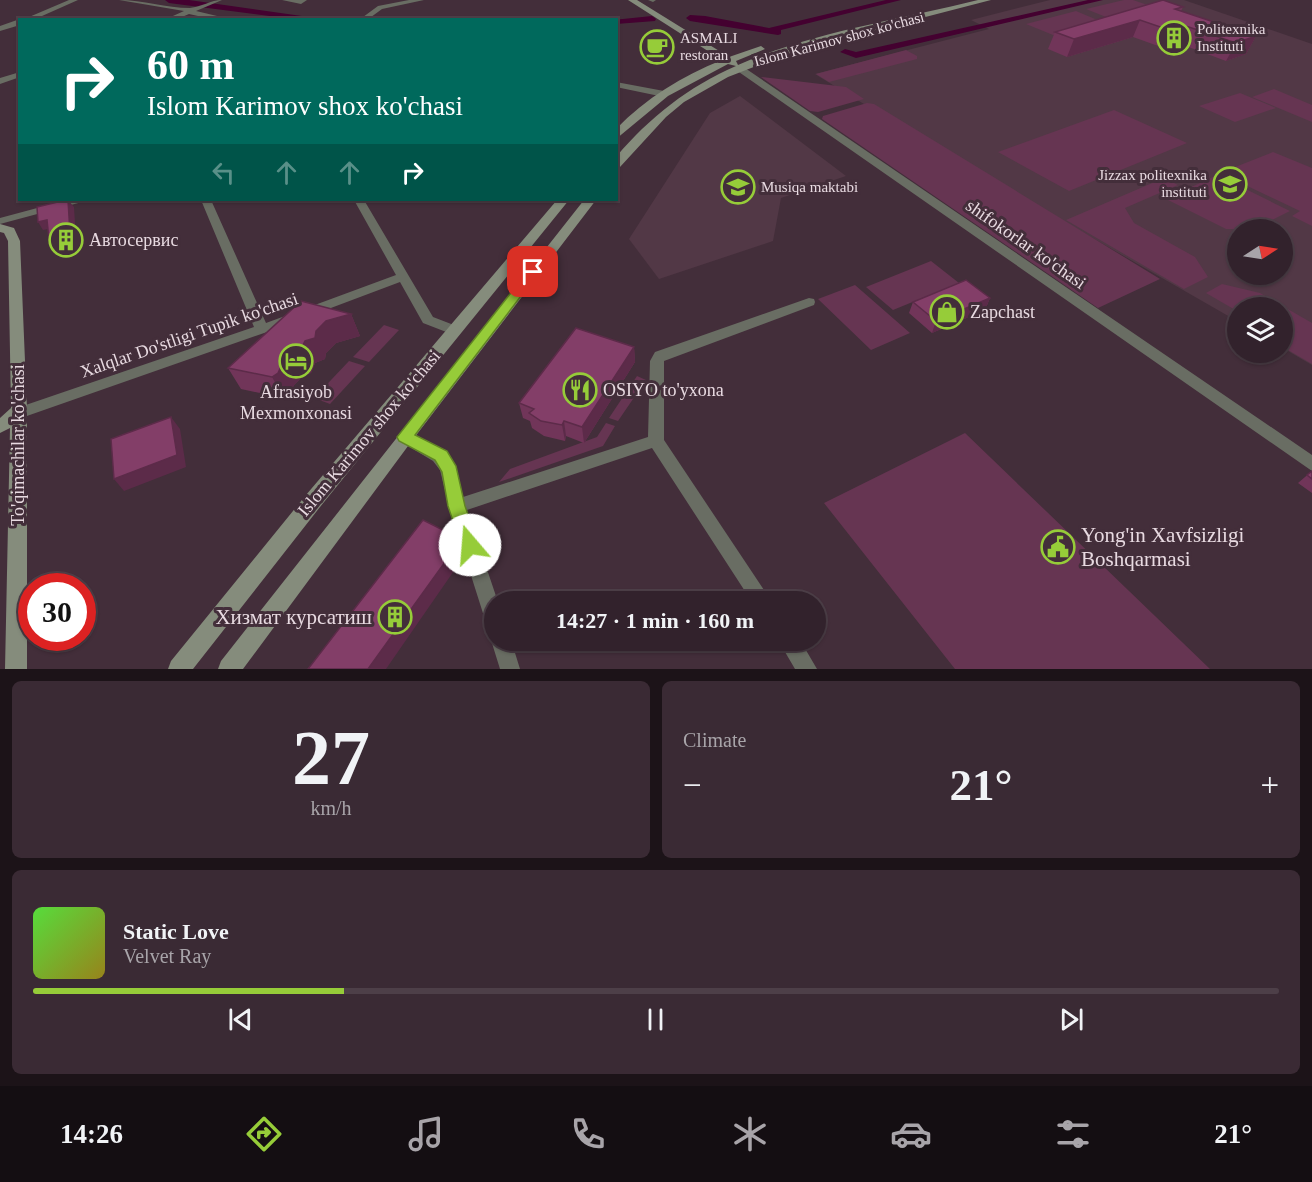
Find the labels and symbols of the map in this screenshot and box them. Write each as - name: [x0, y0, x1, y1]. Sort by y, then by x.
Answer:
- street label: Islom Karimov shox ko'chasi: [752, 9, 926, 69]
- building icon: Politexnika Instituti: [1156, 20, 1192, 56]
- place label: Politexnika Instituti: [1197, 21, 1266, 54]
- cafe icon: ASMALI restoran: [639, 29, 675, 65]
- place label: ASMALI restoran: [680, 30, 738, 63]
- school or university icon: Jizzax politexnika instituti: [1212, 166, 1248, 202]
- place label: Jizzax politexnika instituti: [1098, 167, 1207, 200]
- school or university icon: Musiqa maktabi: [720, 169, 756, 205]
- place label: Musiqa maktabi: [761, 179, 858, 195]
- street label: shifokorlar ko'chasi: [962, 195, 1090, 293]
- north arrow: [1227, 219, 1293, 285]
- building icon: Автосервис: [48, 222, 84, 258]
- place label: Автосервис: [89, 230, 178, 250]
- pin: [507, 246, 558, 297]
- street label: Xalqlar Do'stligi Tupik ko'chasi: [77, 288, 301, 382]
- shop icon: Zapchast: [929, 294, 965, 330]
- place label: Zapchast: [970, 302, 1035, 322]
- hotel icon: Afrasiyob Mexmonxonasi: [278, 343, 314, 379]
- street label: Islom Karimov shox ko'chasi: [294, 346, 444, 520]
- street label: To'qimachilar ko'chasi: [8, 364, 28, 526]
- restaurant icon: OSIYO to'yxona: [562, 372, 598, 408]
- place label: OSIYO to'yxona: [603, 380, 724, 400]
- place label: Afrasiyob Mexmonxonasi: [240, 382, 352, 423]
- position arrow: [438, 513, 502, 577]
- place label: Yong'in Xavfsizligi Boshqarmasi: [1081, 523, 1244, 571]
- public building icon: Yong'in Xavfsizligi Boshqarmasi: [1040, 529, 1076, 565]
- speed limit sign: 30: [18, 573, 96, 651]
- building icon: Хизмат курсатиш: [377, 599, 413, 635]
- place label: Хизмат курсатиш: [215, 605, 372, 629]

